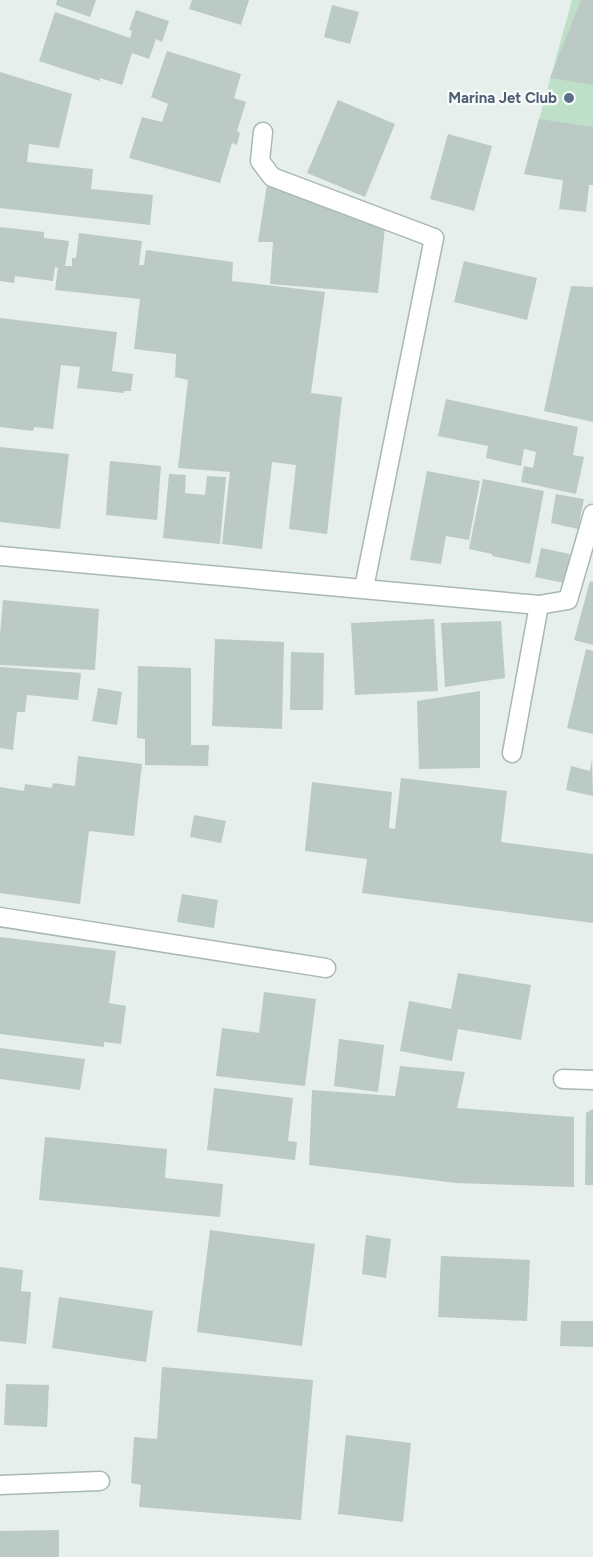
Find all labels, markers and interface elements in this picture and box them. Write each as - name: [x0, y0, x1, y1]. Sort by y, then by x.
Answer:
- place label: Marina Jet Club: [448, 89, 557, 107]
- marker: Marina Jet Club: [562, 91, 576, 105]

